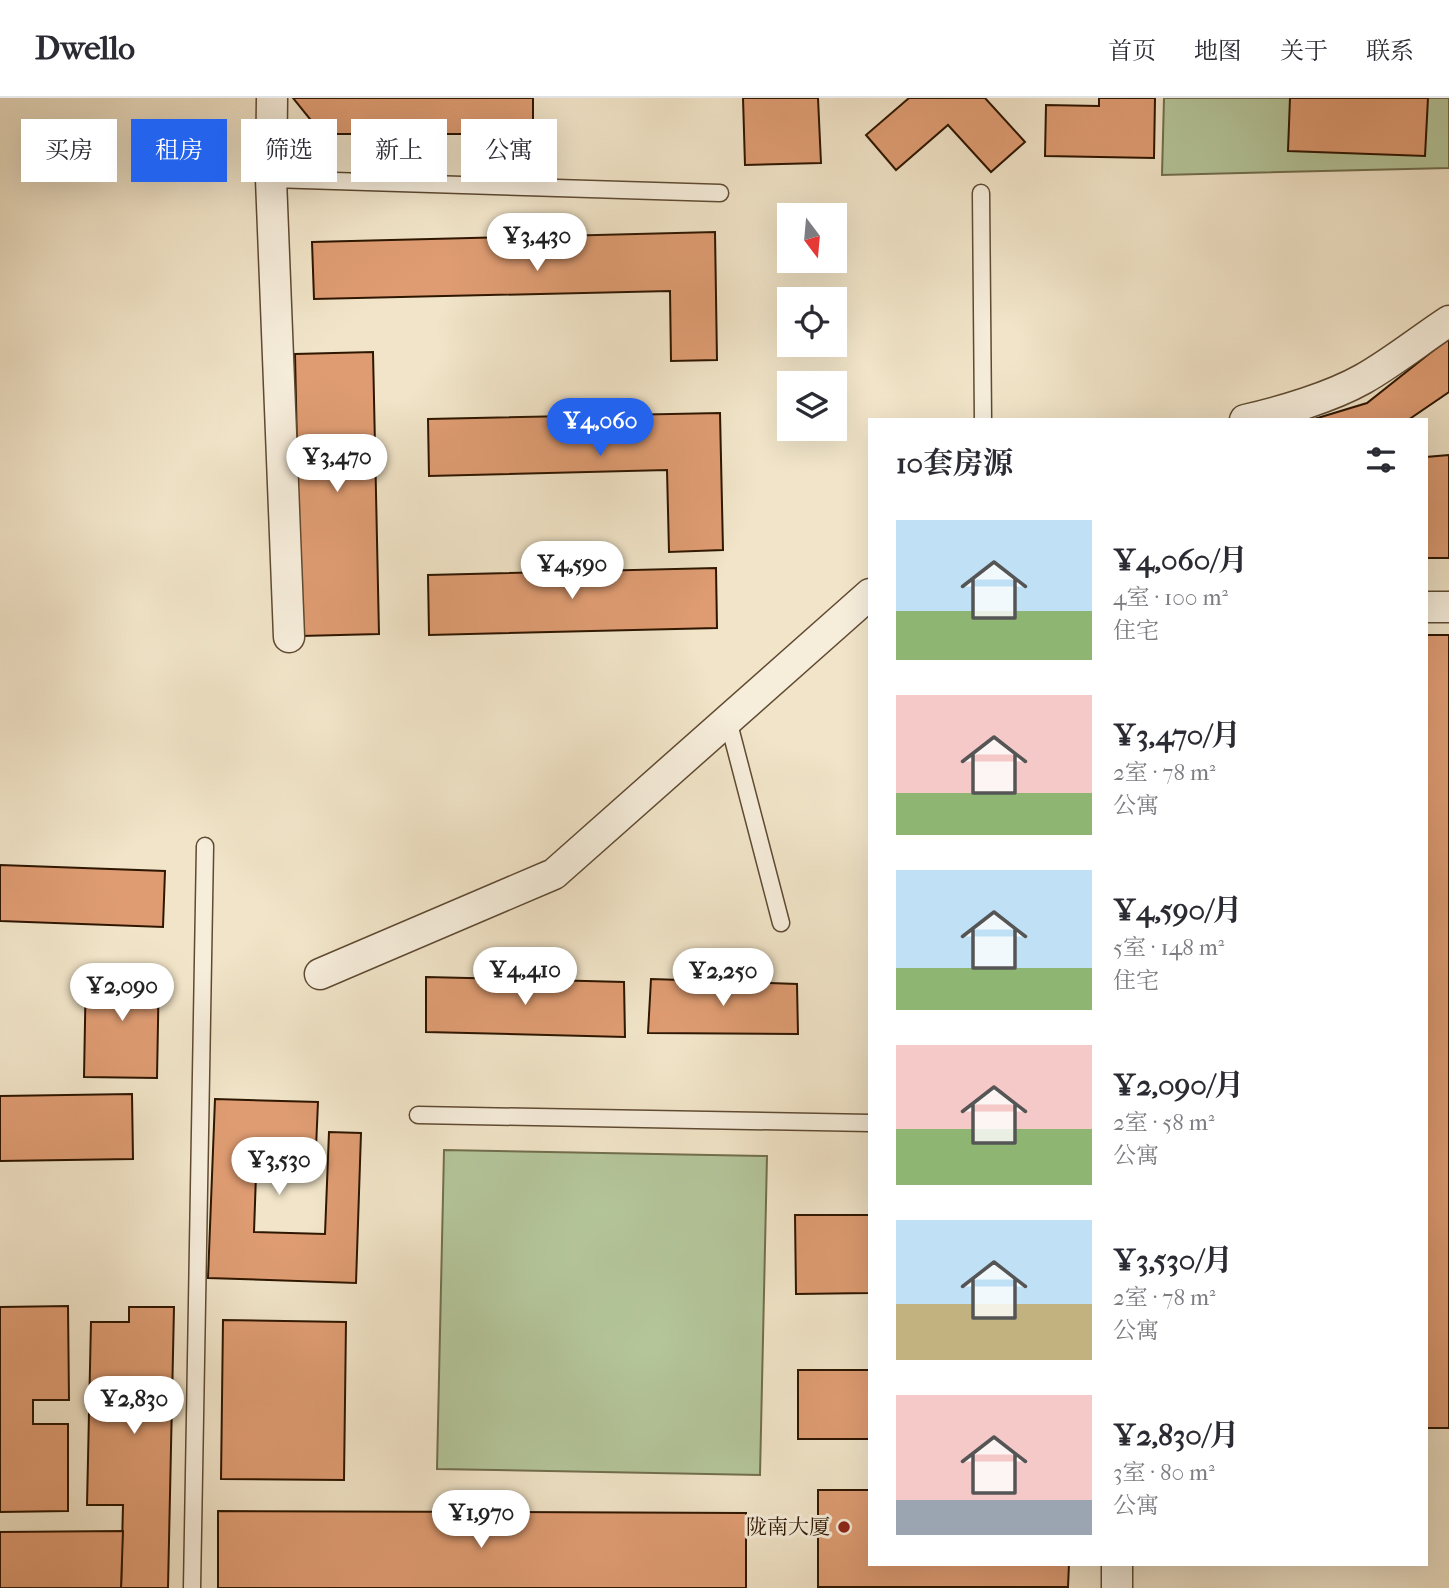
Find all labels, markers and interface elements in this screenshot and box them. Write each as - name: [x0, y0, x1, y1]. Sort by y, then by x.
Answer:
- text: Dwello: [35, 29, 135, 68]
- text: 首页: [1108, 37, 1156, 65]
- text: 地图: [1194, 37, 1242, 65]
- text: 关于: [1280, 37, 1328, 65]
- text: 联系: [1366, 37, 1414, 65]
- chip: 买房: [21, 119, 117, 182]
- chip: 租房: [131, 119, 227, 182]
- chip: 筛选: [241, 119, 337, 182]
- chip: 新上: [351, 119, 447, 182]
- chip: 公寓: [461, 119, 557, 182]
- north arrow: [777, 203, 847, 273]
- map controls: [777, 203, 847, 441]
- pin: ¥3,430: [480, 214, 594, 273]
- text: ¥3,430: [503, 222, 571, 249]
- button: locate: [777, 287, 847, 357]
- button: layers: [777, 371, 847, 441]
- pin: ¥4,060: [543, 398, 657, 458]
- text: ¥4,060: [563, 407, 637, 434]
- pin: ¥3,470: [280, 434, 394, 494]
- icon: filters: [1362, 441, 1400, 479]
- text: ¥3,470: [302, 443, 372, 470]
- text: 10套房源: [896, 446, 1013, 481]
- pin: ¥4,590: [515, 542, 629, 601]
- text: ¥4,060/月: [1113, 543, 1248, 578]
- icon: home: [952, 548, 1036, 632]
- text: ¥4,590: [537, 550, 607, 577]
- text: 4室 · 100 m²: [1113, 584, 1228, 611]
- text: 住宅: [1113, 617, 1159, 644]
- text: ¥3,470/月: [1113, 718, 1241, 753]
- icon: home: [952, 723, 1036, 807]
- text: 2室 · 78 m²: [1113, 759, 1216, 786]
- text: 公寓: [1113, 792, 1159, 819]
- text: ¥4,590/月: [1113, 893, 1242, 928]
- icon: home: [952, 898, 1036, 982]
- text: 5室 · 148 m²: [1113, 934, 1224, 961]
- pin: ¥4,410: [468, 948, 582, 1007]
- pin: ¥2,250: [666, 948, 780, 1008]
- text: ¥4,410: [489, 956, 561, 983]
- text: ¥2,250: [689, 957, 757, 984]
- pin: ¥2,090: [65, 964, 179, 1023]
- text: 住宅: [1113, 967, 1159, 994]
- text: ¥2,090: [86, 972, 158, 999]
- text: ¥2,090/月: [1113, 1068, 1244, 1103]
- icon: home: [952, 1073, 1036, 1157]
- text: 2室 · 58 m²: [1113, 1109, 1214, 1136]
- pin: ¥3,530: [222, 1138, 336, 1197]
- text: 公寓: [1113, 1142, 1159, 1169]
- text: ¥3,530: [247, 1146, 311, 1173]
- text: ¥3,530/月: [1113, 1243, 1233, 1278]
- icon: home: [952, 1248, 1036, 1332]
- text: 2室 · 78 m²: [1113, 1284, 1216, 1311]
- text: 公寓: [1113, 1317, 1159, 1344]
- pin: ¥2,830: [77, 1376, 191, 1436]
- text: ¥2,830: [100, 1385, 168, 1412]
- text: ¥2,830/月: [1113, 1418, 1239, 1453]
- icon: home: [952, 1423, 1036, 1507]
- text: 3室 · 80 m²: [1113, 1459, 1215, 1486]
- pin: ¥1,970: [424, 1490, 538, 1550]
- text: 公寓: [1113, 1492, 1159, 1519]
- text: ¥1,970: [448, 1499, 514, 1526]
- place label: 陇南大厦: [746, 1515, 830, 1539]
- marker: 陇南大厦: [836, 1519, 852, 1535]

